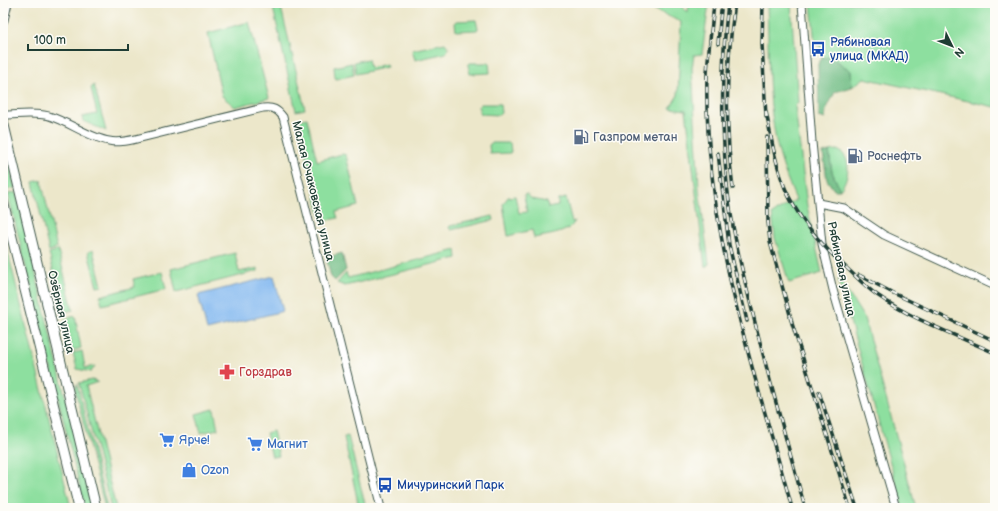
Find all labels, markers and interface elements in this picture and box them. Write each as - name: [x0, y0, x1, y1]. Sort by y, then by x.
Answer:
- scale bar: [28, 26, 128, 52]
- north arrow: [932, 26, 972, 66]
- text: 100 m: [34, 33, 66, 48]
- place label: Рябиновая улица (МКАД): [830, 35, 909, 64]
- bus stop icon: Рябиновая улица (МКАД): [809, 40, 827, 58]
- text: N: [951, 45, 967, 60]
- street label: Малая Очаковская улица: [288, 119, 338, 263]
- fuel station icon: Газпром метан: [572, 128, 590, 146]
- place label: Газпром метан: [593, 130, 677, 145]
- fuel station icon: Роснефть: [846, 147, 864, 165]
- place label: Роснефть: [867, 149, 922, 164]
- street label: Рябиновая улица: [824, 220, 858, 318]
- street label: Озёрная улица: [44, 269, 78, 355]
- pharmacy icon: Горздрав: [218, 363, 236, 381]
- place label: Горздрав: [239, 365, 292, 380]
- supermarket icon: Ярче!: [158, 431, 176, 449]
- place label: Ярче!: [179, 433, 210, 448]
- supermarket icon: Магнит: [246, 435, 264, 453]
- place label: Магнит: [267, 437, 308, 452]
- shop icon: Ozon: [180, 461, 198, 479]
- place label: Ozon: [201, 463, 229, 478]
- bus stop icon: Мичуринский Парк: [376, 476, 394, 494]
- place label: Мичуринский Парк: [397, 478, 505, 493]

